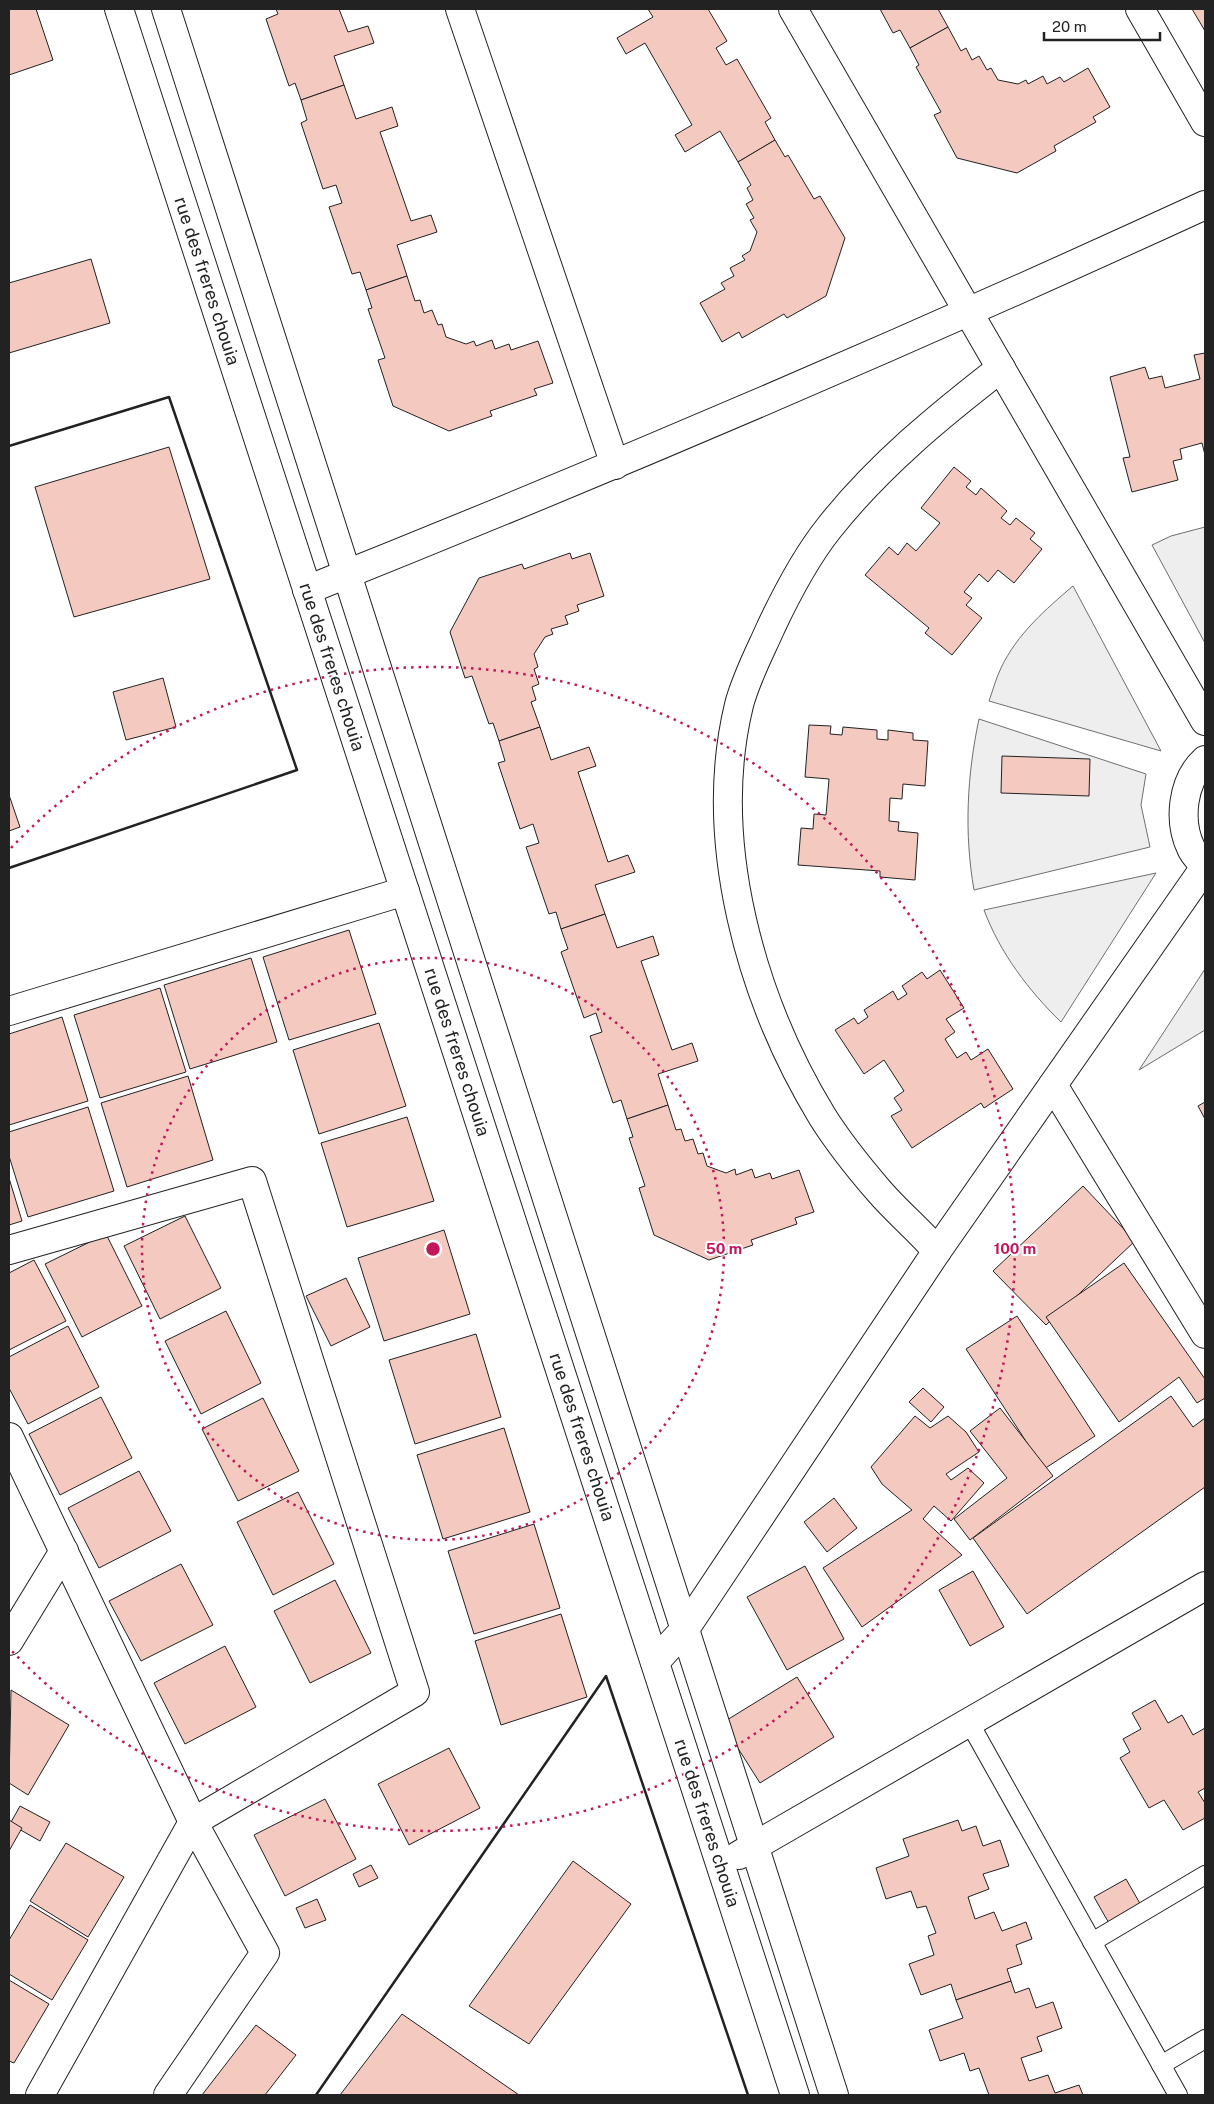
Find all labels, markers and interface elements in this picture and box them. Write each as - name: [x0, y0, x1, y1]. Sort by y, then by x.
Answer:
- scale bar: [1044, 10, 1160, 42]
- text: 20 m: [1052, 18, 1087, 35]
- street label: rue des freres chouia: [170, 194, 245, 368]
- street label: rue des freres chouia: [295, 580, 370, 754]
- street label: rue des freres chouia: [420, 965, 495, 1139]
- centre of rings: [424, 1240, 442, 1258]
- text: 50 m: [706, 1240, 742, 1257]
- text: 100 m: [994, 1240, 1036, 1257]
- street label: rue des freres chouia: [545, 1350, 620, 1524]
- street label: rue des freres chouia: [670, 1736, 745, 1910]

